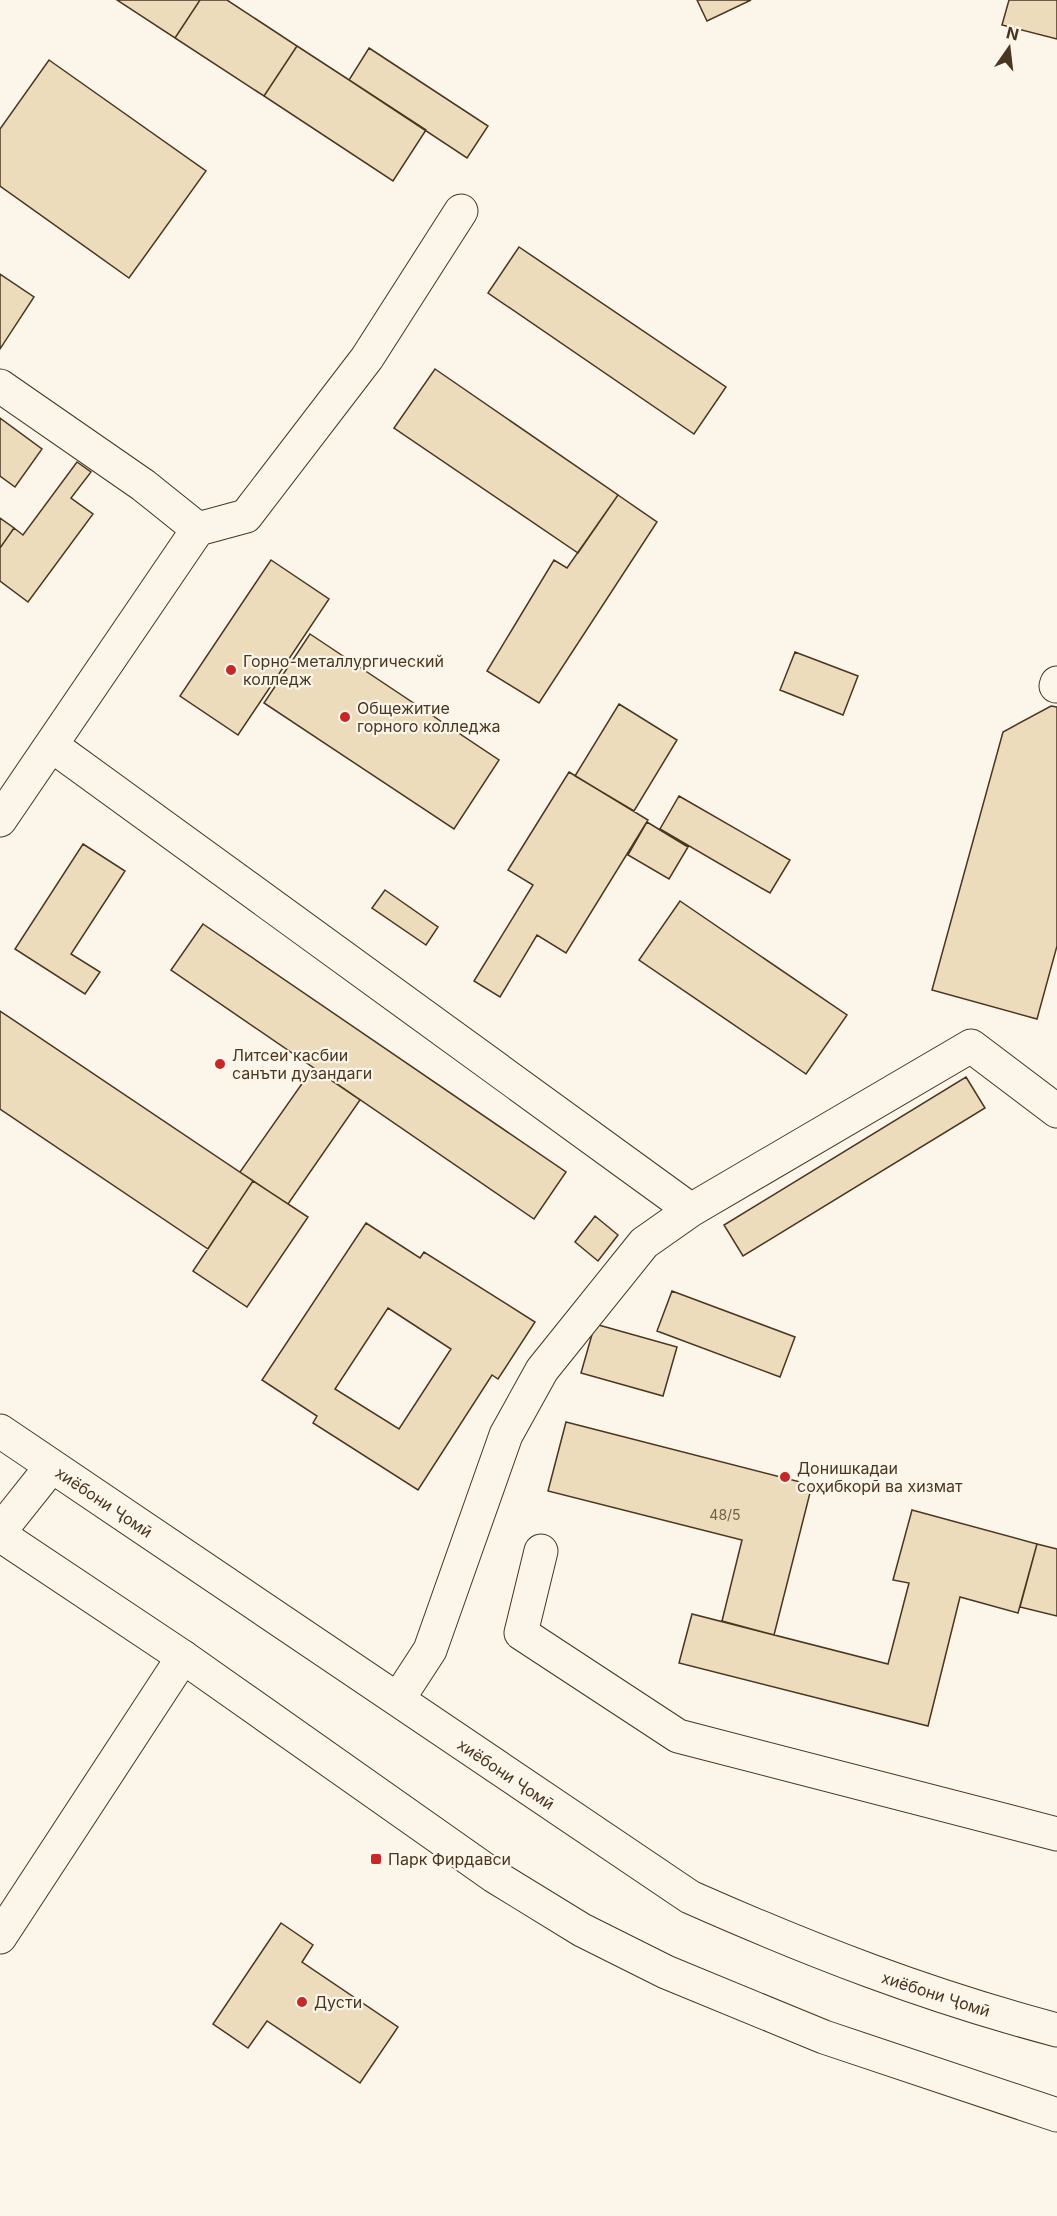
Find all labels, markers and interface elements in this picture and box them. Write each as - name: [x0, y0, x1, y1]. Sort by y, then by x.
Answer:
- north arrow: [979, 18, 1039, 78]
- text: N: [1004, 22, 1021, 45]
- place label: Горно-металлургический колледж: [243, 651, 444, 689]
- marker: Горно-металлургический колледж: [224, 663, 238, 677]
- place label: Общежитие горного колледжа: [357, 698, 501, 736]
- marker: Общежитие горного колледжа: [338, 710, 352, 724]
- place label: Литсеи касбии санъти дузандаги: [232, 1045, 372, 1083]
- marker: Литсеи касбии санъти дузандаги: [213, 1057, 227, 1071]
- place label: Донишкадаи соҳибкорӣ ва хизмат: [797, 1458, 963, 1496]
- street label: хиёбони Ҷомӣ: [52, 1462, 156, 1542]
- marker: Донишкадаи соҳибкорӣ ва хизмат: [778, 1470, 792, 1484]
- house number: 48/5: [709, 1506, 741, 1523]
- street label: хиёбони Ҷомӣ: [454, 1734, 558, 1814]
- place label: Парк Фирдавси: [388, 1849, 511, 1869]
- marker: Парк Фирдавси: [369, 1852, 383, 1866]
- street label: хиёбони Ҷомӣ: [879, 1967, 993, 2021]
- place label: Дусти: [314, 1992, 362, 2012]
- marker: Дусти: [295, 1995, 309, 2009]

